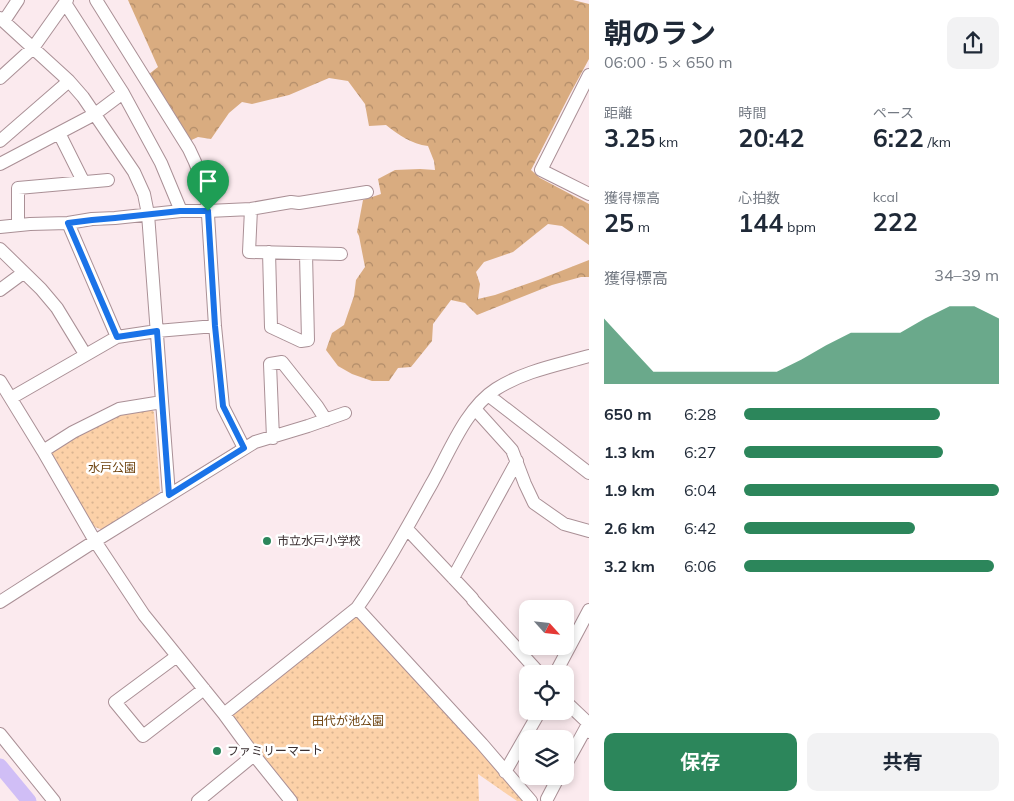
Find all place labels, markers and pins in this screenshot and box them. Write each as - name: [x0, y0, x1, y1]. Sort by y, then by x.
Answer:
- pin: [187, 160, 229, 211]
- place label: 市立水戸小学校: [277, 533, 361, 548]
- marker: 市立水戸小学校: [261, 535, 273, 547]
- place label: ファミリーマート: [227, 743, 323, 758]
- marker: ファミリーマート: [211, 745, 223, 757]

